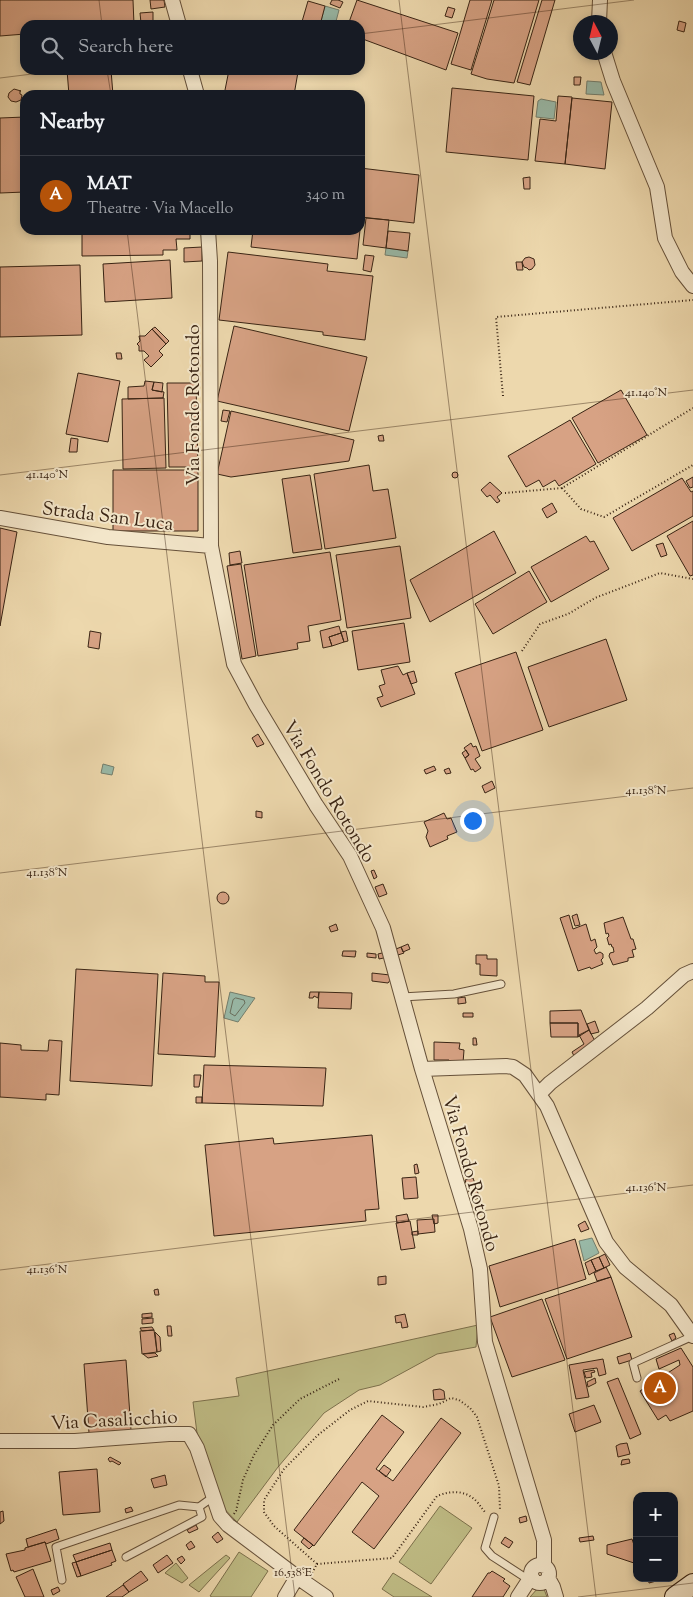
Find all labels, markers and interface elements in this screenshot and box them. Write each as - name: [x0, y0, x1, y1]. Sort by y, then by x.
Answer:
- north arrow: [573, 15, 618, 60]
- search box: [20, 20, 365, 75]
- icon: search: [38, 34, 66, 62]
- text: Search here: [78, 34, 173, 61]
- text: Nearby: [40, 108, 105, 138]
- text: MAT: [87, 171, 132, 198]
- text: A: [50, 184, 63, 207]
- text: 340 m: [306, 184, 345, 207]
- text: Theatre · Via Macello: [87, 198, 233, 221]
- street label: Via Fondo Rotondo: [181, 324, 208, 486]
- text: 41.140°N: [625, 384, 667, 402]
- text: 41.140°N: [26, 466, 68, 484]
- street label: Strada San Luca: [40, 496, 175, 539]
- street label: Via Fondo Rotondo: [275, 716, 381, 868]
- text: 41.138°N: [626, 782, 667, 800]
- your location: [460, 808, 486, 834]
- text: 41.138°N: [27, 864, 68, 882]
- street label: Via Fondo Rotondo: [434, 1092, 505, 1255]
- text: 41.136°N: [626, 1179, 667, 1197]
- text: 41.136°N: [27, 1261, 68, 1279]
- pin: A: [644, 1369, 676, 1407]
- street label: Via Casalicchio: [50, 1405, 178, 1438]
- map controls: [633, 1492, 678, 1582]
- button: +: [633, 1492, 678, 1537]
- button: −: [633, 1537, 678, 1582]
- text: 16.538°E: [274, 1564, 313, 1582]

